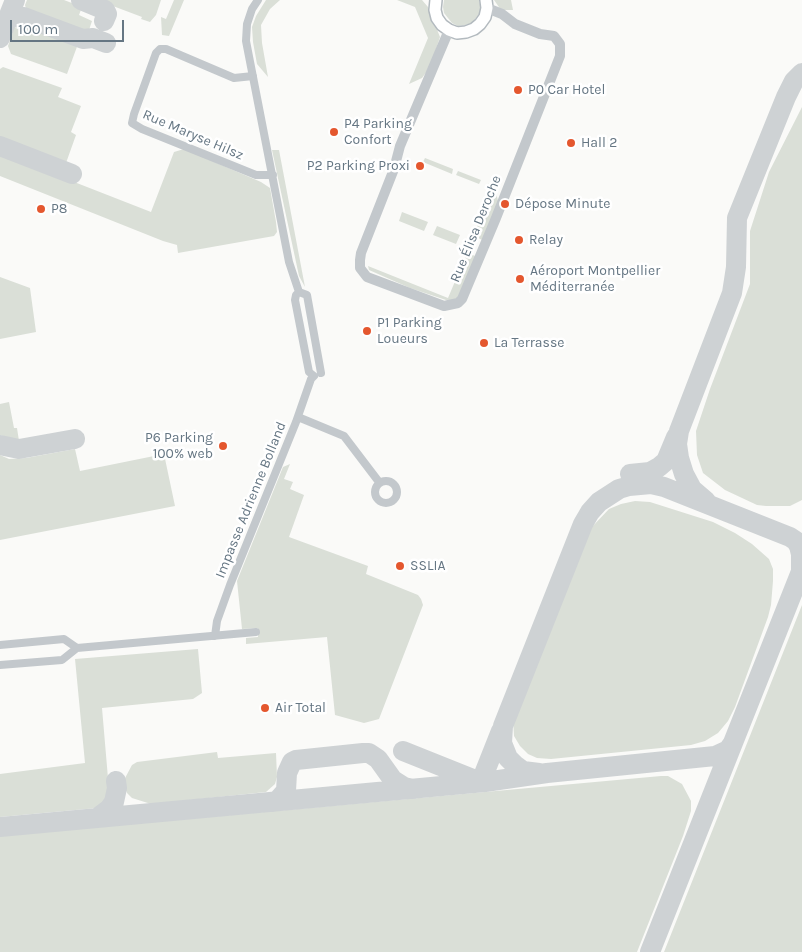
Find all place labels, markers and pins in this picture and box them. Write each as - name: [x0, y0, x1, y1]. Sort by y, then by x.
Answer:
- place label: P0 Car Hotel: [528, 82, 605, 98]
- marker: P0 Car Hotel: [512, 84, 524, 96]
- place label: P4 Parking Confort: [344, 116, 412, 148]
- marker: P4 Parking Confort: [328, 126, 340, 138]
- place label: Hall 2: [581, 135, 617, 151]
- marker: Hall 2: [565, 137, 577, 149]
- place label: P2 Parking Proxi: [307, 158, 410, 174]
- marker: P2 Parking Proxi: [414, 160, 426, 172]
- place label: Dépose Minute: [515, 196, 611, 212]
- marker: Dépose Minute: [499, 198, 511, 210]
- place label: P8: [51, 201, 67, 217]
- marker: P8: [35, 203, 47, 215]
- place label: Relay: [529, 232, 563, 248]
- marker: Relay: [513, 234, 525, 246]
- place label: Aéroport Montpellier Méditerranée: [530, 263, 660, 296]
- marker: Aéroport Montpellier Méditerranée: [514, 273, 526, 285]
- place label: P1 Parking Loueurs: [377, 315, 442, 348]
- marker: P1 Parking Loueurs: [361, 325, 373, 337]
- place label: La Terrasse: [494, 335, 564, 351]
- marker: La Terrasse: [478, 337, 490, 349]
- place label: P6 Parking 100% web: [145, 430, 213, 462]
- marker: P6 Parking 100% web: [217, 440, 229, 452]
- place label: SSLIA: [410, 558, 445, 574]
- marker: SSLIA: [394, 560, 406, 572]
- place label: Air Total: [275, 700, 326, 716]
- marker: Air Total: [259, 702, 271, 714]

